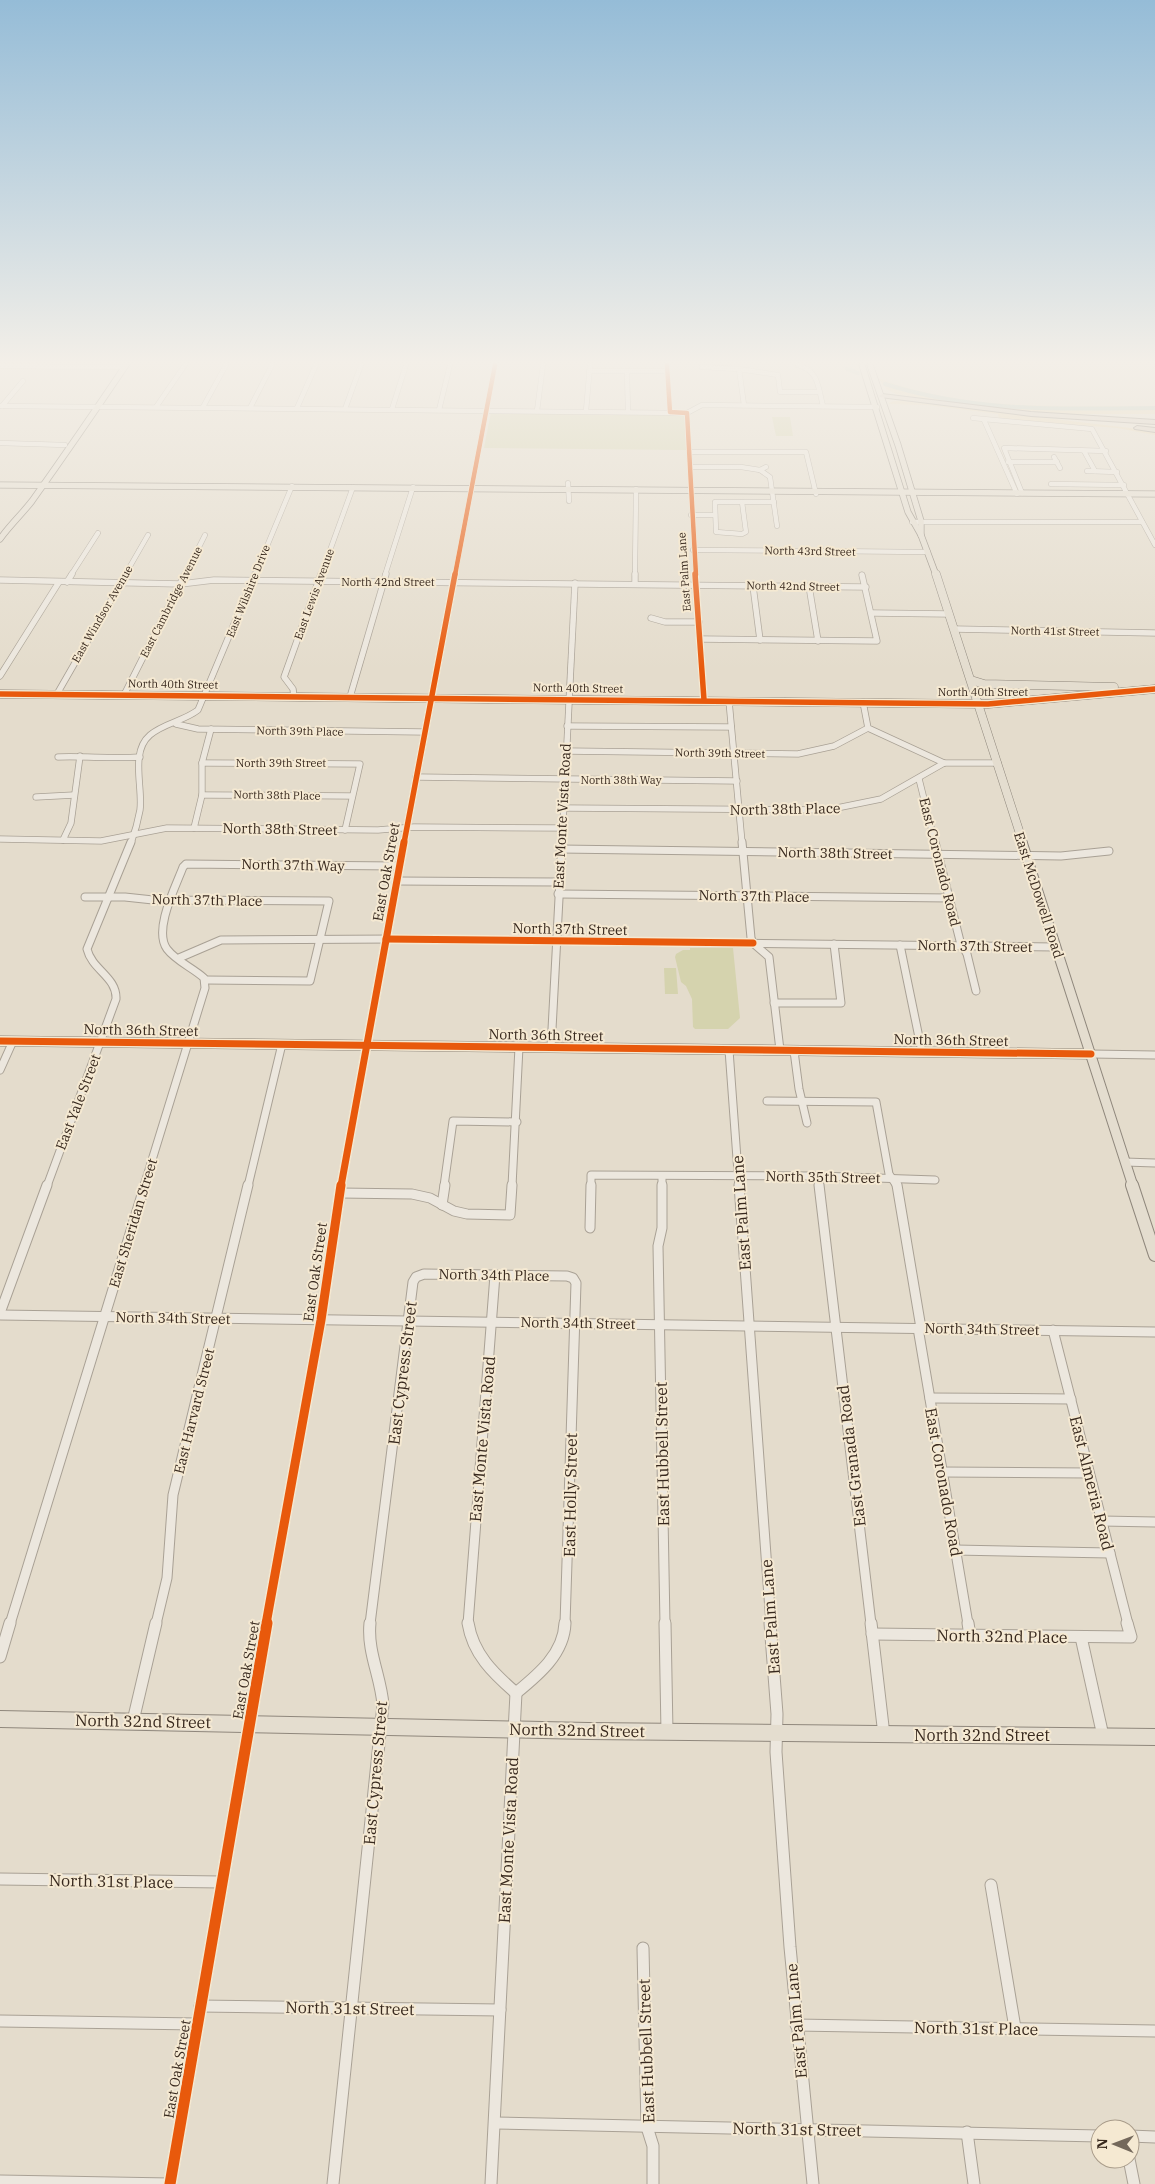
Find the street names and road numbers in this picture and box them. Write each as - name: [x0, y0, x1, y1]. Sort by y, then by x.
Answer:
- street label: East Palm Lane: [674, 532, 694, 612]
- street label: East Wilshire Drive: [223, 542, 273, 639]
- street label: North 43rd Street: [764, 543, 856, 559]
- street label: East Cambridge Avenue: [137, 544, 205, 660]
- street label: East Lewis Avenue: [291, 546, 337, 641]
- street label: East Windsor Avenue: [68, 563, 136, 665]
- street label: North 42nd Street: [341, 575, 435, 589]
- street label: North 42nd Street: [746, 578, 840, 594]
- street label: North 41st Street: [1010, 623, 1100, 639]
- street label: North 40th Street: [128, 676, 218, 692]
- street label: North 40th Street: [533, 680, 623, 696]
- street label: North 40th Street: [938, 685, 1028, 699]
- street label: North 39th Place: [256, 723, 344, 739]
- street label: East Monte Vista Road: [549, 742, 575, 889]
- street label: North 39th Street: [675, 745, 765, 761]
- street label: North 39th Street: [236, 756, 326, 770]
- street label: North 38th Way: [580, 773, 662, 787]
- street label: North 38th Place: [233, 787, 321, 803]
- street label: East Coronado Road: [915, 796, 965, 929]
- street label: North 38th Place: [729, 799, 841, 819]
- street label: North 38th Street: [222, 819, 338, 839]
- street label: East Oak Street: [368, 821, 404, 923]
- street label: East McDowell Road: [1010, 829, 1068, 961]
- street label: North 38th Street: [777, 843, 893, 863]
- street label: North 37th Way: [241, 855, 345, 875]
- street label: North 37th Place: [698, 886, 810, 906]
- street label: North 37th Place: [151, 890, 263, 910]
- street label: North 37th Street: [512, 919, 628, 939]
- street label: North 37th Street: [917, 936, 1033, 956]
- street label: North 36th Street: [83, 1020, 199, 1040]
- street label: North 36th Street: [488, 1025, 604, 1045]
- street label: North 36th Street: [893, 1030, 1009, 1050]
- street label: East Yale Street: [51, 1051, 105, 1153]
- street label: East Palm Lane: [727, 1155, 755, 1271]
- street label: East Sheridan Street: [105, 1156, 161, 1290]
- street label: North 35th Street: [765, 1167, 881, 1187]
- street label: East Oak Street: [299, 1221, 331, 1323]
- street label: North 34th Place: [438, 1265, 550, 1285]
- street label: East Cypress Street: [383, 1300, 421, 1446]
- street label: North 34th Street: [115, 1308, 231, 1328]
- street label: North 34th Street: [520, 1313, 636, 1333]
- street label: North 34th Street: [924, 1319, 1040, 1339]
- street label: East Harvard Street: [170, 1346, 218, 1476]
- street label: East Monte Vista Road: [465, 1355, 499, 1523]
- street label: East Hubbell Street: [651, 1381, 673, 1527]
- street label: East Granada Road: [832, 1384, 870, 1528]
- street label: East Coronado Road: [921, 1406, 967, 1558]
- street label: East Almeria Road: [1066, 1414, 1118, 1553]
- street label: East Holly Street: [559, 1432, 581, 1557]
- street label: East Palm Lane: [756, 1559, 784, 1675]
- street label: East Oak Street: [228, 1619, 264, 1721]
- street label: North 32nd Place: [936, 1625, 1068, 1647]
- street label: East Cypress Street: [359, 1700, 391, 1846]
- street label: North 32nd Street: [75, 1710, 211, 1732]
- street label: North 32nd Street: [509, 1719, 645, 1741]
- street label: North 32nd Street: [914, 1725, 1050, 1745]
- street label: East Monte Vista Road: [494, 1756, 522, 1924]
- street label: North 31st Place: [49, 1870, 173, 1892]
- street label: East Palm Lane: [781, 1963, 811, 2079]
- street label: East Hubbell Street: [633, 1978, 659, 2124]
- street label: North 31st Street: [285, 1997, 415, 2019]
- street label: North 31st Place: [914, 2017, 1038, 2039]
- street label: East Oak Street: [159, 2018, 195, 2120]
- street label: North 31st Street: [732, 2118, 862, 2140]

